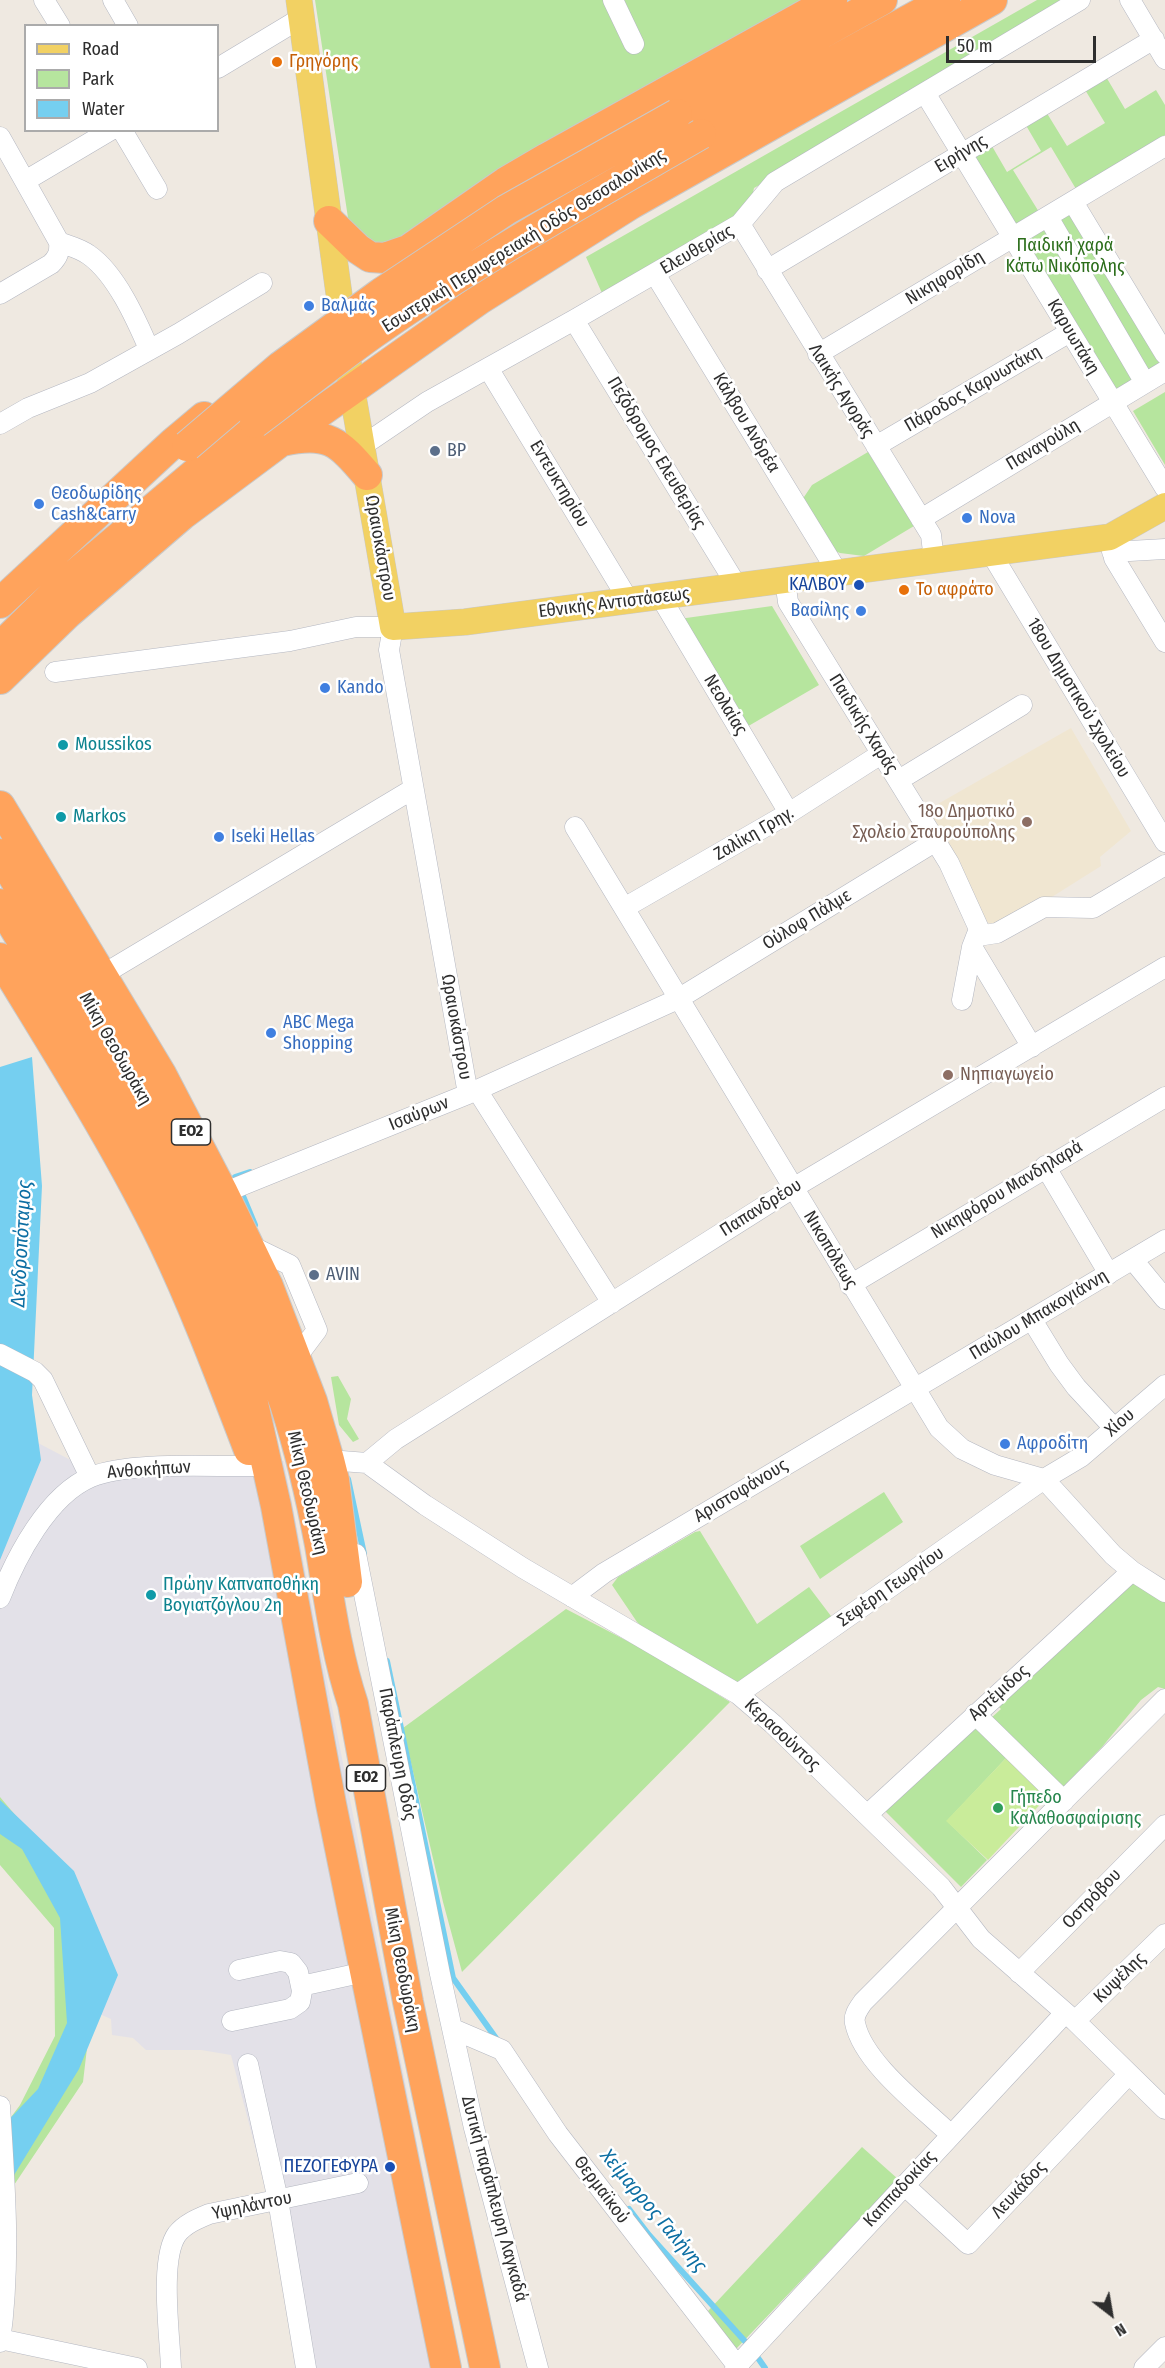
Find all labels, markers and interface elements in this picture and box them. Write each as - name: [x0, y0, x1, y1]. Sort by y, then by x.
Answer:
- legend: [24, 24, 219, 132]
- scale bar: [949, 24, 1099, 62]
- text: 50 m: [957, 35, 993, 57]
- text: Road: [82, 38, 119, 60]
- place label: Γρηγόρης: [289, 51, 358, 73]
- marker: Γρηγόρης: [270, 55, 284, 69]
- text: Park: [82, 68, 114, 90]
- text: Water: [82, 98, 125, 120]
- street label: Ειρήνης: [931, 130, 991, 178]
- street label: Εσωτερική Περιφερειακή Οδός Θεσσαλονίκης: [378, 144, 670, 338]
- street label: Ελευθερίας: [657, 220, 737, 280]
- park label: Παιδική χαρά Κάτω Νικόπολης: [1005, 235, 1125, 278]
- street label: Νικηφορίδη: [902, 246, 988, 310]
- place label: Βαλμάς: [321, 295, 375, 317]
- street label: Καρυωτάκη: [1042, 295, 1104, 379]
- marker: Βαλμάς: [302, 299, 316, 313]
- street label: Λαικής Αγοράς: [804, 340, 878, 442]
- street label: Πάροδος Καρυωτάκη: [901, 341, 1045, 437]
- street label: Κάλβου Ανδρέα: [708, 369, 784, 477]
- street label: Πεζόδρομος Ελευθερίας: [602, 373, 710, 533]
- street label: Παναγούλη: [1002, 415, 1084, 475]
- street label: Εντευκτηρίου: [525, 437, 593, 531]
- place label: BP: [447, 440, 466, 462]
- marker: BP: [428, 444, 442, 458]
- place label: Θεοδωρίδης Cash&Carry: [51, 483, 141, 526]
- street label: Ωραιοκάστρου: [360, 493, 400, 603]
- marker: Θεοδωρίδης Cash&Carry: [32, 497, 46, 511]
- place label: Nova: [979, 507, 1016, 529]
- marker: Nova: [960, 511, 974, 525]
- place label: ΚΑΛΒΟΥ: [789, 574, 847, 596]
- marker: ΚΑΛΒΟΥ: [852, 578, 866, 592]
- place label: Το αφράτο: [916, 579, 994, 601]
- street label: Εθνικής Αντιστάσεως: [537, 583, 691, 623]
- marker: Το αφράτο: [897, 583, 911, 597]
- place label: Βασίλης: [790, 600, 849, 622]
- marker: Βασίλης: [854, 604, 868, 618]
- street label: 18ου Δημοτικού Σχολείου: [1022, 614, 1134, 782]
- street label: Παιδικής Χαράς: [824, 670, 902, 778]
- street label: Νεολαίας: [699, 671, 751, 739]
- place label: Kando: [337, 677, 384, 699]
- marker: Kando: [318, 681, 332, 695]
- place label: Moussikos: [75, 734, 152, 756]
- marker: Moussikos: [56, 738, 70, 752]
- place label: 18ο Δημοτικό Σχολείο Σταυρούπολης: [852, 801, 1015, 844]
- street label: Ζαλίκη Γρηγ.: [710, 803, 798, 865]
- place label: Markos: [73, 806, 126, 828]
- marker: Markos: [54, 810, 68, 824]
- marker: 18ο Δημοτικό Σχολείο Σταυρούπολης: [1020, 815, 1034, 829]
- place label: Iseki Hellas: [231, 826, 315, 848]
- marker: Iseki Hellas: [212, 830, 226, 844]
- street label: Ούλοφ Πάλμε: [759, 885, 855, 955]
- street label: Ωραιοκάστρου: [436, 972, 476, 1082]
- street label: Μίκη Θεοδωράκη: [74, 989, 156, 1109]
- place label: ABC Mega Shopping: [283, 1012, 354, 1054]
- marker: ABC Mega Shopping: [264, 1026, 278, 1040]
- place label: Νηπιαγωγείο: [960, 1064, 1054, 1086]
- marker: Νηπιαγωγείο: [941, 1068, 955, 1082]
- street label: Ισαύρων: [386, 1092, 452, 1136]
- road number: ΕΟ2: [172, 1119, 210, 1145]
- street label: Νικηφόρου Μανδηλαρά: [927, 1136, 1087, 1244]
- street label: Παπανδρέου: [716, 1174, 806, 1242]
- water label: Δενδροπόταμος: [7, 1180, 37, 1308]
- street label: Νικοπόλεως: [798, 1207, 862, 1293]
- place label: AVIN: [326, 1264, 360, 1286]
- street label: Παύλου Μπακογιάννη: [966, 1265, 1112, 1365]
- marker: AVIN: [307, 1268, 321, 1282]
- street label: Χίου: [1101, 1404, 1139, 1442]
- street label: Μίκη Θεοδωράκη: [282, 1429, 332, 1557]
- place label: Αφροδίτη: [1017, 1433, 1088, 1455]
- marker: Αφροδίτη: [998, 1437, 1012, 1451]
- street label: Αριστοφάνoυς: [690, 1455, 792, 1527]
- street label: Ανθοκήπων: [106, 1456, 192, 1484]
- street label: Σεφέρη Γεωργίου: [834, 1542, 948, 1632]
- place label: Πρώην Καπναποθήκη Βογιατζόγλου 2η: [163, 1574, 319, 1616]
- marker: Πρώην Καπναποθήκη Βογιατζόγλου 2η: [144, 1588, 158, 1602]
- street label: Αρτέμιδος: [964, 1660, 1034, 1726]
- street label: Παράπλευρη Οδός: [374, 1686, 420, 1822]
- street label: Κερασούντος: [740, 1694, 824, 1776]
- road number: ΕΟ2: [346, 1765, 386, 1791]
- place label: Γήπεδο Καλαθοσφαίρισης: [1010, 1787, 1141, 1830]
- marker: Γήπεδο Καλαθοσφαίρισης: [991, 1801, 1005, 1815]
- street label: Οστρόβου: [1058, 1864, 1126, 1934]
- street label: Μίκη Θεοδωράκη: [379, 1906, 425, 2034]
- street label: Κυψέλης: [1090, 1948, 1150, 2008]
- street label: Δυτική παράπλευρη Λαγκαδά: [456, 2094, 532, 2304]
- water label: Χείμαρρος Γαλήνης: [595, 2145, 711, 2277]
- street label: Καππαδοκίας: [859, 2146, 941, 2232]
- street label: Θερμαϊκού: [569, 2152, 633, 2228]
- place label: ΠΕΖΟΓΕΦΥΡΑ: [284, 2156, 378, 2178]
- street label: Λευκάδος: [987, 2157, 1051, 2223]
- marker: ΠΕΖΟΓΕΦΥΡΑ: [383, 2160, 397, 2174]
- street label: Υψηλάντου: [210, 2187, 294, 2225]
- north arrow: [1081, 2284, 1141, 2344]
- text: N: [1112, 2319, 1130, 2340]

